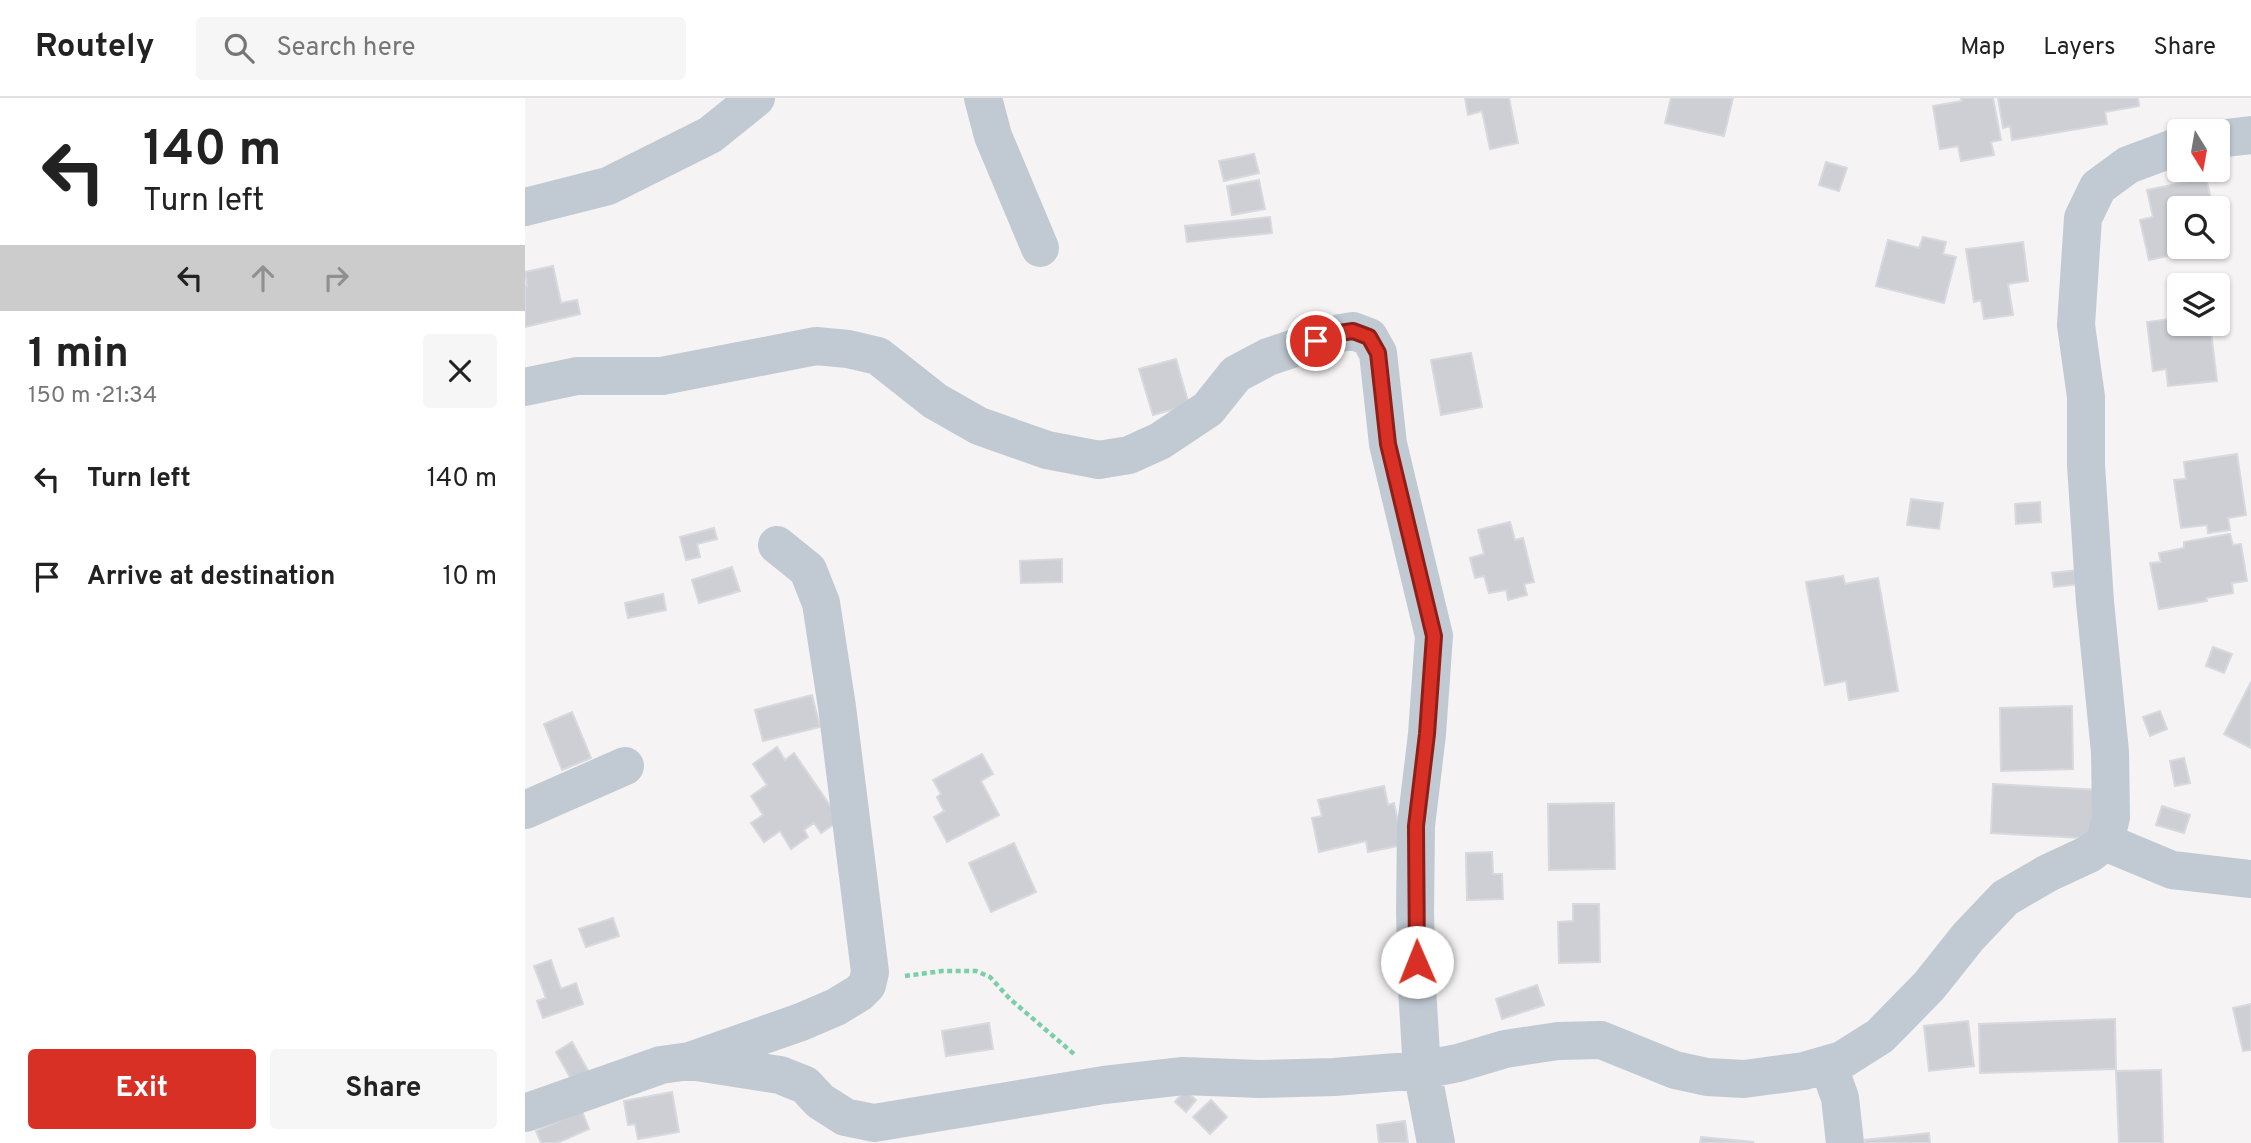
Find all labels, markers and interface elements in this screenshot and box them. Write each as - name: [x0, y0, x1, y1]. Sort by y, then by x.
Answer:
- search box: [196, 17, 686, 80]
- text: Routely: [35, 27, 154, 69]
- icon: search: [220, 29, 258, 67]
- text: Search here: [276, 32, 415, 65]
- text: Map: [1960, 33, 2005, 63]
- text: Layers: [2043, 33, 2115, 63]
- text: Share: [2153, 33, 2216, 63]
- north arrow: [2167, 119, 2229, 182]
- map controls: [2167, 119, 2230, 336]
- text: 140 m: [143, 121, 282, 183]
- icon: left: [28, 126, 119, 217]
- text: Turn left: [143, 182, 264, 222]
- button: search: [2167, 196, 2230, 259]
- icon: left: [171, 259, 209, 297]
- icon: ahead: [244, 259, 282, 297]
- icon: right: [317, 259, 355, 297]
- button: layers: [2167, 273, 2230, 336]
- pin: [1286, 311, 1346, 371]
- icon: arrive: [1297, 322, 1335, 360]
- text: 1 min: [28, 329, 129, 382]
- button: close: [423, 334, 497, 408]
- text: 150 m · 21:34: [28, 382, 157, 411]
- icon: left: [28, 460, 66, 498]
- text: Turn left: [87, 463, 191, 496]
- text: 140 m: [427, 463, 497, 496]
- icon: arrive: [28, 558, 66, 596]
- text: Arrive at destination: [87, 561, 335, 594]
- text: 10 m: [442, 561, 497, 594]
- position arrow: [1380, 925, 1454, 999]
- button: Exit: [28, 1049, 256, 1129]
- button: Share: [270, 1049, 497, 1129]

